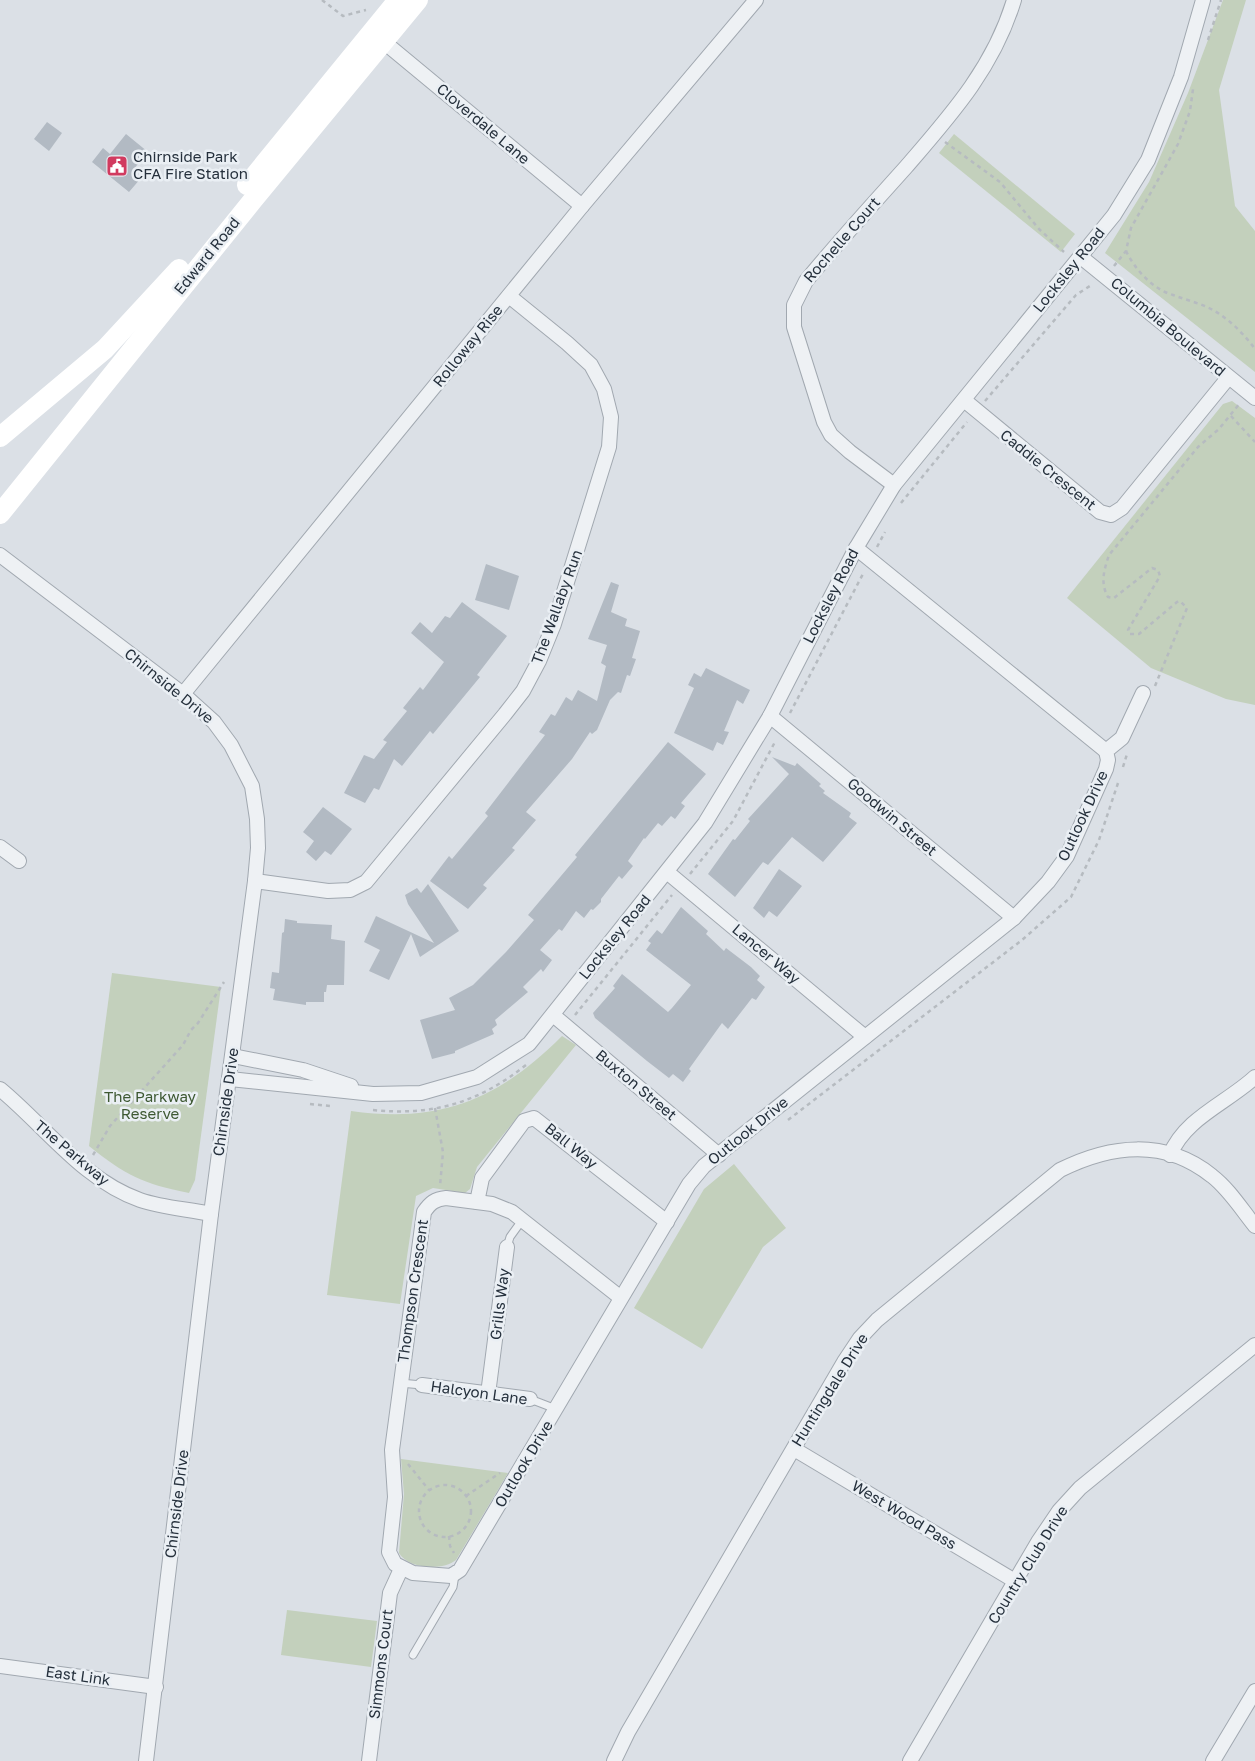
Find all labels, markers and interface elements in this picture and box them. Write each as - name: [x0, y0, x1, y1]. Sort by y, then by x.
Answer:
- street label: Cloverdale Lane: [433, 79, 534, 168]
- place label: Chirnside Park CFA Fire Station: [133, 147, 248, 182]
- public building icon: Chirnside Park CFA Fire Station: [105, 154, 129, 178]
- street label: Rochelle Court: [799, 193, 883, 286]
- street label: Edward Road: [170, 213, 243, 298]
- street label: Locksley Road: [1029, 223, 1108, 315]
- street label: Columbia Boulevard: [1108, 273, 1230, 380]
- street label: Rolloway Rise: [429, 300, 506, 390]
- street label: Caddie Crescent: [997, 425, 1100, 513]
- street label: Locksley Road: [798, 545, 862, 646]
- street label: The Wallaby Run: [527, 547, 585, 666]
- street label: Chirnside Drive: [121, 644, 218, 727]
- street label: Outlook Drive: [1053, 767, 1111, 864]
- street label: Goodwin Street: [844, 774, 941, 859]
- street label: Locksley Road: [575, 890, 654, 982]
- street label: Lancer Way: [729, 920, 805, 987]
- street label: Buxton Street: [593, 1045, 681, 1123]
- street label: Chirnside Drive: [208, 1046, 242, 1157]
- park label: The Parkway Reserve: [104, 1087, 197, 1122]
- street label: Outlook Drive: [704, 1092, 791, 1168]
- street label: The Parkway: [32, 1116, 114, 1189]
- street label: Ball Way: [542, 1119, 602, 1172]
- street label: Thompson Crescent: [393, 1218, 431, 1364]
- street label: Grills Way: [486, 1266, 512, 1341]
- street label: Huntingdale Drive: [787, 1329, 871, 1449]
- street label: Halcyon Lane: [430, 1376, 529, 1408]
- street label: Outlook Drive: [490, 1417, 556, 1510]
- street label: Chirnside Drive: [160, 1448, 192, 1559]
- street label: West Wood Pass: [849, 1476, 960, 1553]
- street label: Country Club Drive: [983, 1502, 1071, 1627]
- street label: Simmons Court: [364, 1608, 396, 1720]
- street label: East Link: [44, 1662, 112, 1689]

